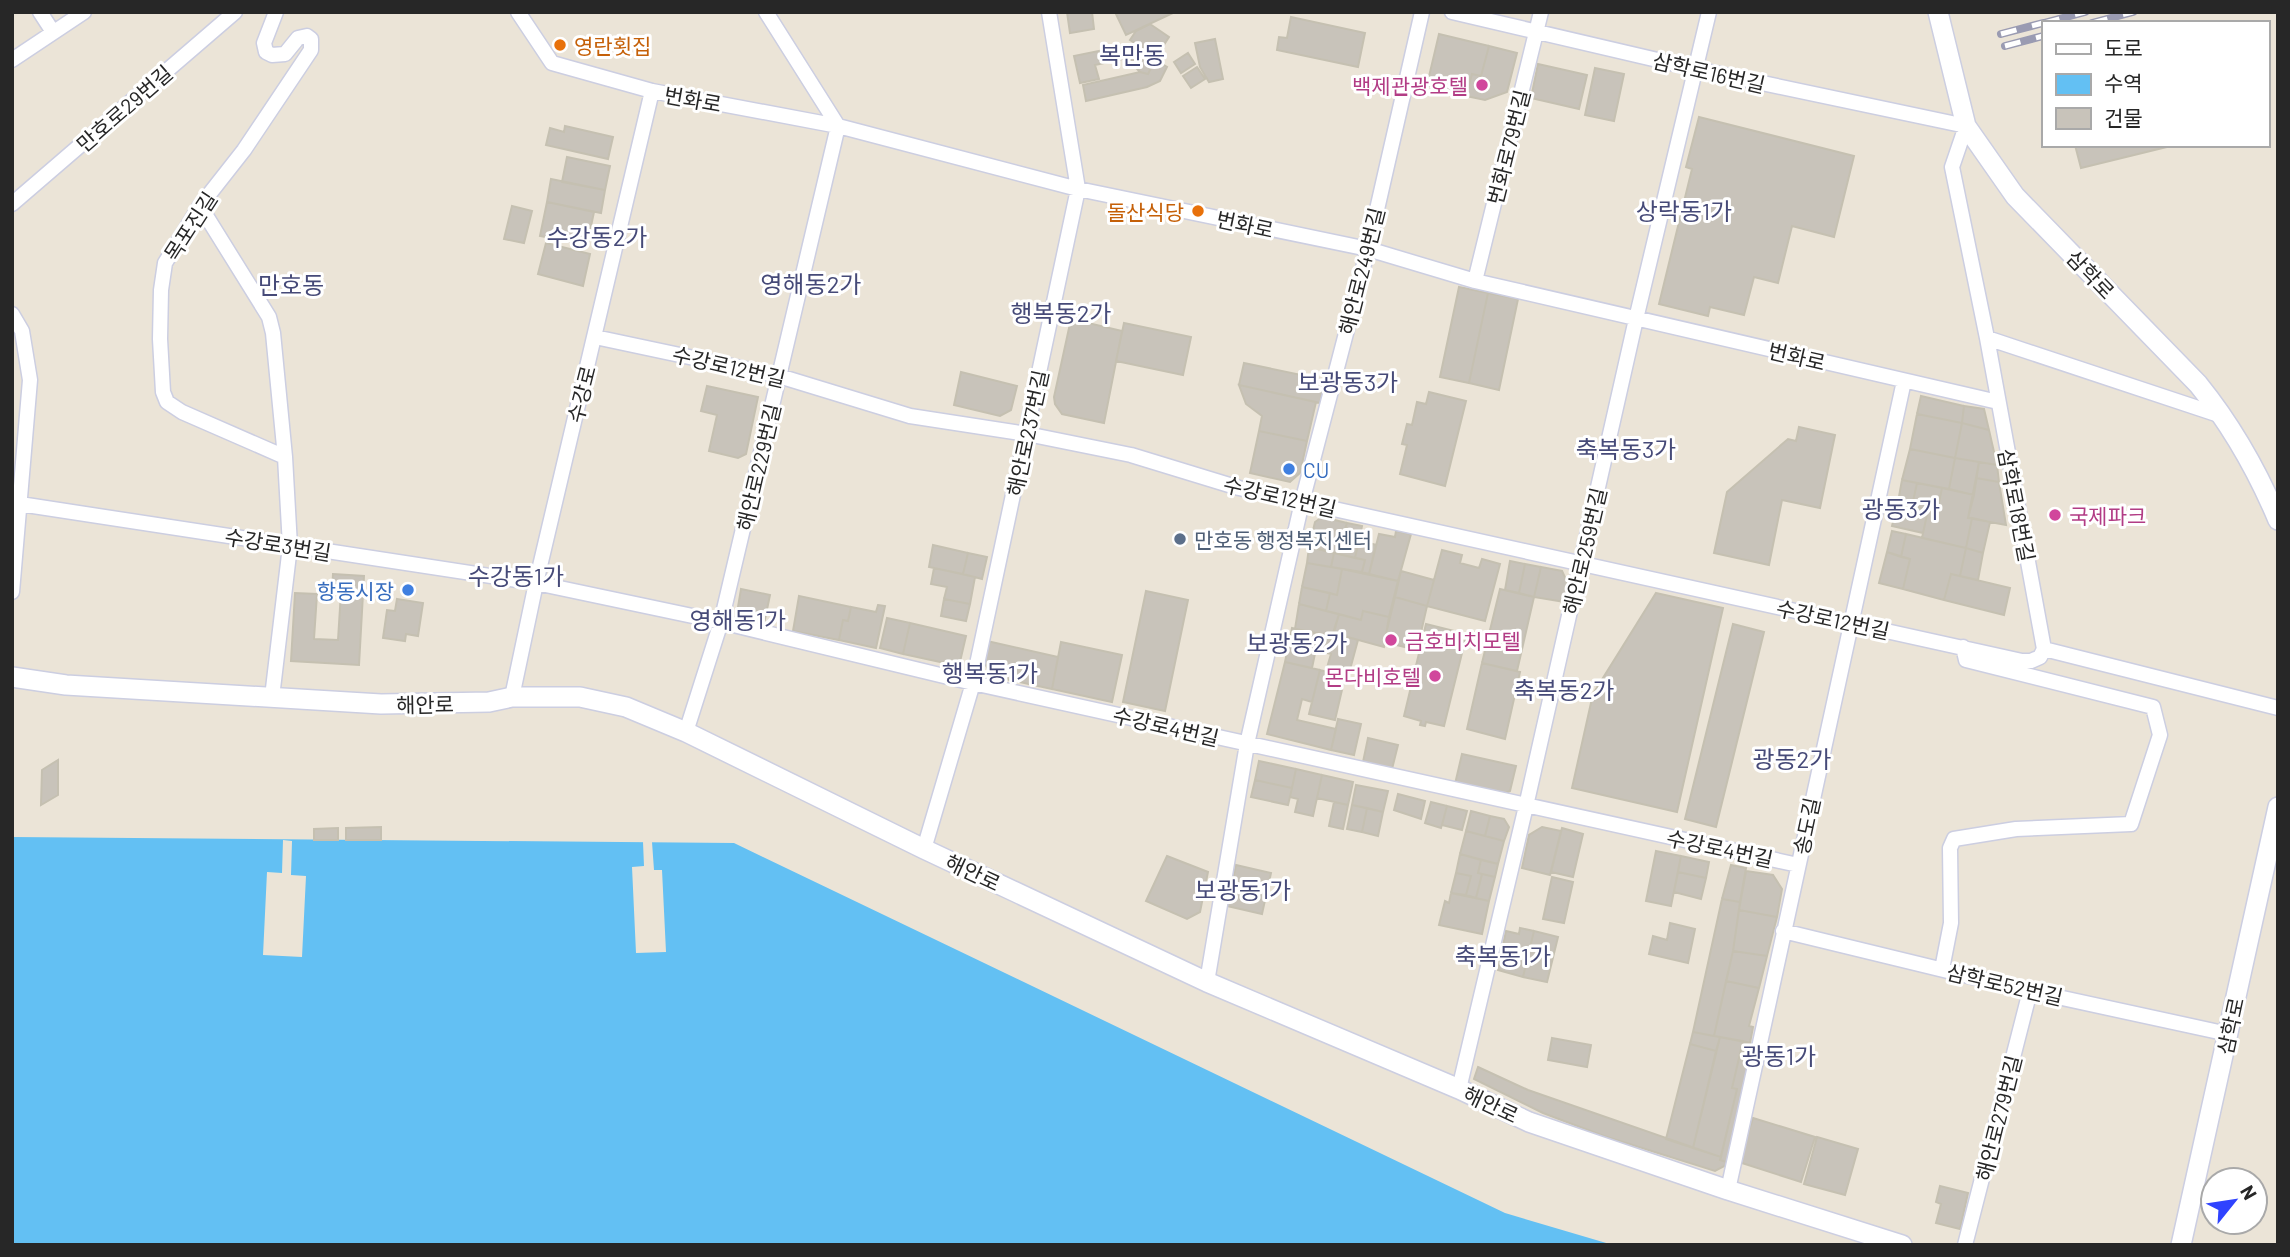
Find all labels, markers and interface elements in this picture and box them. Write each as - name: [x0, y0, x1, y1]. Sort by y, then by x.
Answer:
- legend: [2042, 21, 2269, 147]
- place label: 영란횟집: [574, 33, 651, 58]
- text: 도로: [2104, 35, 2143, 60]
- marker: 영란횟집: [552, 37, 568, 53]
- district label: 복만동: [1099, 40, 1165, 69]
- street label: 삼학로16번길: [1650, 47, 1768, 97]
- street label: 만호로29번길: [71, 60, 177, 156]
- text: 수역: [2104, 70, 2143, 95]
- place label: 백제관광호텔: [1352, 73, 1468, 98]
- marker: 백제관광호텔: [1474, 77, 1490, 93]
- street label: 번화로: [662, 82, 724, 116]
- street label: 번화로79번길: [1482, 87, 1534, 207]
- text: 건물: [2104, 105, 2143, 130]
- street label: 목포진길: [158, 187, 222, 265]
- district label: 상락동1가: [1636, 196, 1732, 225]
- place label: 돌산식당: [1107, 199, 1184, 224]
- marker: 돌산식당: [1190, 203, 1206, 219]
- street label: 해안로249번길: [1333, 205, 1389, 337]
- street label: 번화로: [1214, 206, 1276, 242]
- district label: 수강동2가: [546, 222, 648, 251]
- street label: 삼학로: [2062, 244, 2120, 304]
- district label: 영해동2가: [760, 269, 862, 298]
- district label: 만호동: [258, 270, 324, 299]
- district label: 행복동2가: [1010, 298, 1112, 327]
- street label: 번화로: [1766, 337, 1828, 375]
- street label: 수강로12번길: [670, 341, 788, 391]
- street label: 수강로: [562, 363, 600, 425]
- district label: 보광동3가: [1298, 367, 1398, 396]
- street label: 해안로237번길: [1001, 368, 1053, 498]
- street label: 해안로229번길: [731, 401, 785, 533]
- district label: 축복동3가: [1576, 434, 1676, 463]
- street label: 삼학로18번길: [1994, 446, 2040, 564]
- place label: CU: [1303, 457, 1329, 482]
- marker: CU: [1281, 461, 1297, 477]
- street label: 수강로12번길: [1221, 471, 1339, 521]
- street label: 해안로259번길: [1557, 485, 1611, 617]
- district label: 광동3가: [1862, 494, 1940, 523]
- place label: 국제파크: [2069, 503, 2146, 528]
- marker: 국제파크: [2047, 507, 2063, 523]
- street label: 수강로3번길: [223, 523, 333, 565]
- place label: 만호동 행정복지센터: [1194, 527, 1372, 552]
- marker: 만호동 행정복지센터: [1172, 531, 1188, 547]
- district label: 수강동1가: [468, 561, 564, 590]
- place label: 항동시장: [317, 578, 394, 603]
- marker: 항동시장: [400, 582, 416, 598]
- street label: 수강로12번길: [1774, 595, 1892, 643]
- district label: 영해동1가: [690, 605, 786, 634]
- district label: 보광동2가: [1246, 628, 1348, 657]
- place label: 금호비치모텔: [1405, 628, 1521, 653]
- marker: 금호비치모텔: [1383, 632, 1399, 648]
- district label: 행복동1가: [942, 658, 1038, 687]
- place label: 몬다비호텔: [1324, 664, 1421, 689]
- marker: 몬다비호텔: [1427, 668, 1443, 684]
- district label: 축복동2가: [1513, 675, 1615, 704]
- street label: 해안로: [396, 691, 454, 717]
- street label: 수강로4번길: [1110, 702, 1222, 750]
- district label: 광동2가: [1752, 744, 1832, 773]
- street label: 송도길: [1788, 795, 1824, 857]
- street label: 수강로4번길: [1664, 825, 1776, 871]
- street label: 해안로: [941, 848, 1005, 896]
- district label: 보광동1가: [1195, 875, 1291, 904]
- district label: 축복동1가: [1455, 941, 1551, 970]
- street label: 삼학로52번길: [1944, 958, 2066, 1010]
- street label: 삼학로: [2212, 995, 2248, 1057]
- district label: 광동1가: [1742, 1041, 1816, 1070]
- street label: 해안로279번길: [1970, 1053, 2026, 1183]
- street label: 해안로: [1459, 1080, 1523, 1128]
- north arrow: [2199, 1166, 2269, 1236]
- text: N: [2236, 1181, 2262, 1203]

